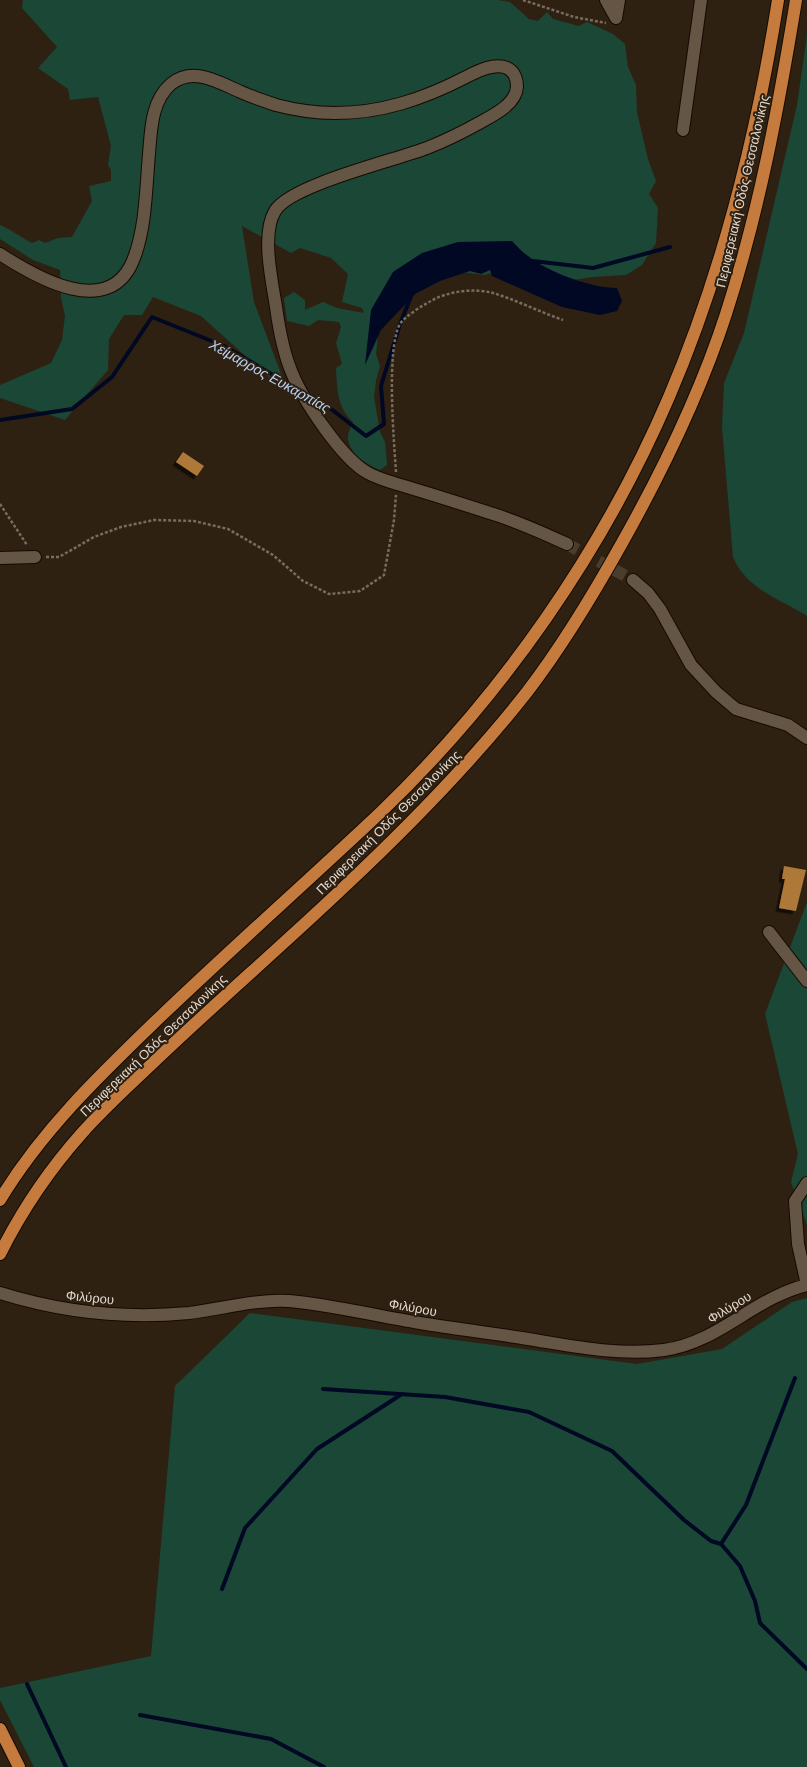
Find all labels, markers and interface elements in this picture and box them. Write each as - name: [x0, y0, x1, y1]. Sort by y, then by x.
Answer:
- street label: Περιφερειακή Οδός Θεσσαλονίκης: [713, 93, 772, 289]
- water label: Χείμαρρος Ευκαρπίας: [206, 336, 333, 416]
- street label: Περιφερειακή Οδός Θεσσαλονίκης: [313, 747, 463, 897]
- street label: Περιφερειακή Οδός Θεσσαλονίκης: [77, 971, 230, 1119]
- street label: Φιλύρου: [65, 1288, 115, 1307]
- street label: Φιλύρου: [705, 1289, 754, 1326]
- street label: Φιλύρου: [388, 1296, 438, 1319]

